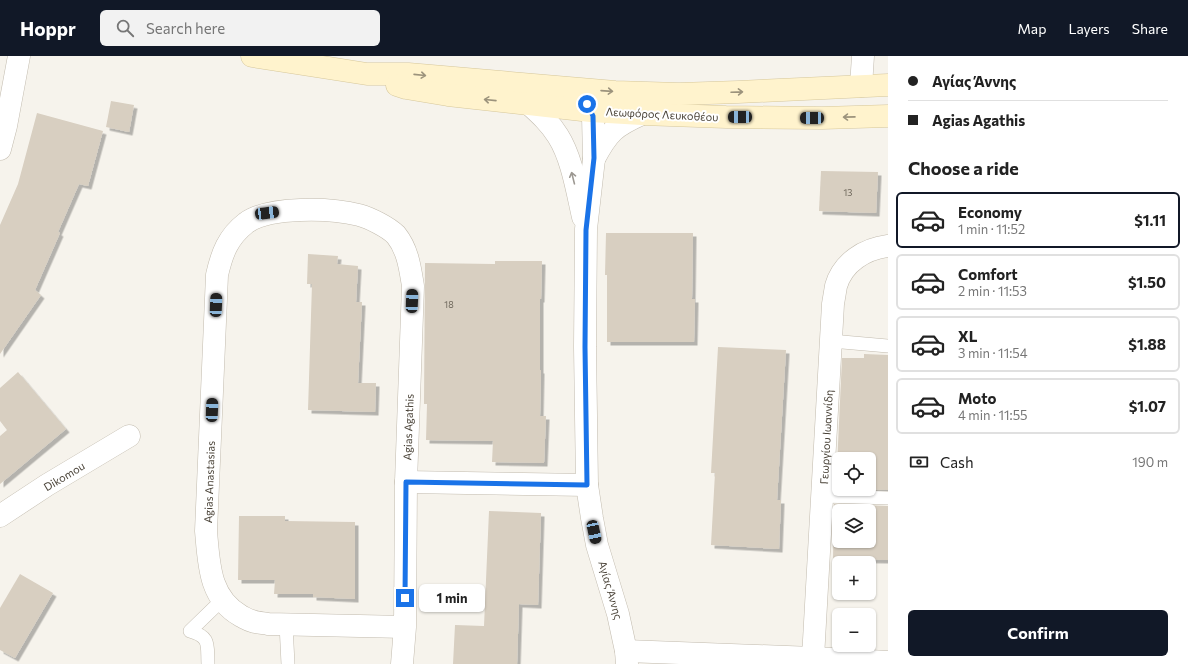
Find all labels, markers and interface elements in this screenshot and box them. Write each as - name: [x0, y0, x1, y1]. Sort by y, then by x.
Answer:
- search box: [100, 10, 380, 46]
- text: Hoppr: [20, 17, 76, 40]
- icon: search: [114, 17, 136, 39]
- text: Search here: [146, 19, 225, 37]
- text: Map: [1018, 20, 1046, 37]
- text: Layers: [1068, 20, 1110, 37]
- text: Share: [1132, 20, 1168, 37]
- one-way arrow: [413, 72, 426, 79]
- text: Αγίας Άννης: [932, 72, 1016, 90]
- one-way arrow: [600, 88, 613, 95]
- one-way arrow: [730, 88, 743, 96]
- route start: [578, 95, 596, 113]
- one-way arrow: [484, 96, 497, 104]
- street label: Λεωφόρος Λευκοθέου: [605, 105, 719, 123]
- car: [728, 111, 752, 123]
- text: Agias Agathis: [932, 111, 1025, 129]
- car: [800, 112, 824, 124]
- one-way arrow: [843, 113, 856, 121]
- text: Choose a ride: [908, 157, 1019, 179]
- one-way arrow: [569, 172, 577, 185]
- house number: 13: [844, 187, 852, 198]
- icon: car: [910, 202, 946, 238]
- text: Economy: [958, 203, 1022, 221]
- car: [254, 206, 280, 220]
- text: $1.11: [1134, 211, 1166, 229]
- text: 1 min · 11:52: [958, 221, 1025, 237]
- icon: car: [910, 264, 946, 300]
- text: Comfort: [958, 265, 1018, 283]
- text: $1.50: [1128, 273, 1166, 291]
- text: 2 min · 11:53: [958, 283, 1027, 299]
- car: [406, 289, 418, 313]
- car: [210, 293, 222, 317]
- house number: 18: [444, 299, 454, 310]
- icon: car: [910, 326, 946, 362]
- text: XL: [958, 327, 977, 345]
- text: $1.88: [1128, 335, 1166, 353]
- text: 3 min · 11:54: [958, 345, 1028, 361]
- icon: car: [910, 388, 946, 424]
- street label: Γεωργίου Ιωαννίδη: [817, 389, 835, 485]
- text: Moto: [958, 389, 997, 407]
- street label: Agias Agathis: [400, 393, 416, 461]
- text: $1.07: [1129, 397, 1166, 415]
- car: [206, 398, 218, 422]
- text: 4 min · 11:55: [958, 407, 1028, 423]
- street label: Agias Anastasias: [201, 441, 217, 523]
- icon: cash: [908, 451, 930, 473]
- map controls: [832, 452, 876, 652]
- button: locate: [832, 452, 876, 496]
- text: Cash: [940, 453, 974, 471]
- text: 190 m: [1132, 454, 1168, 470]
- street label: Dikomou: [41, 459, 87, 493]
- button: layers: [832, 504, 876, 548]
- car: [586, 519, 602, 545]
- button: +: [832, 556, 876, 600]
- street label: Αγίας Άννης: [596, 559, 626, 621]
- callout: 1 min: [419, 584, 485, 612]
- route end: [396, 589, 414, 607]
- text: 1 min: [437, 590, 467, 606]
- button: −: [832, 608, 876, 652]
- button: Confirm: [908, 610, 1168, 656]

